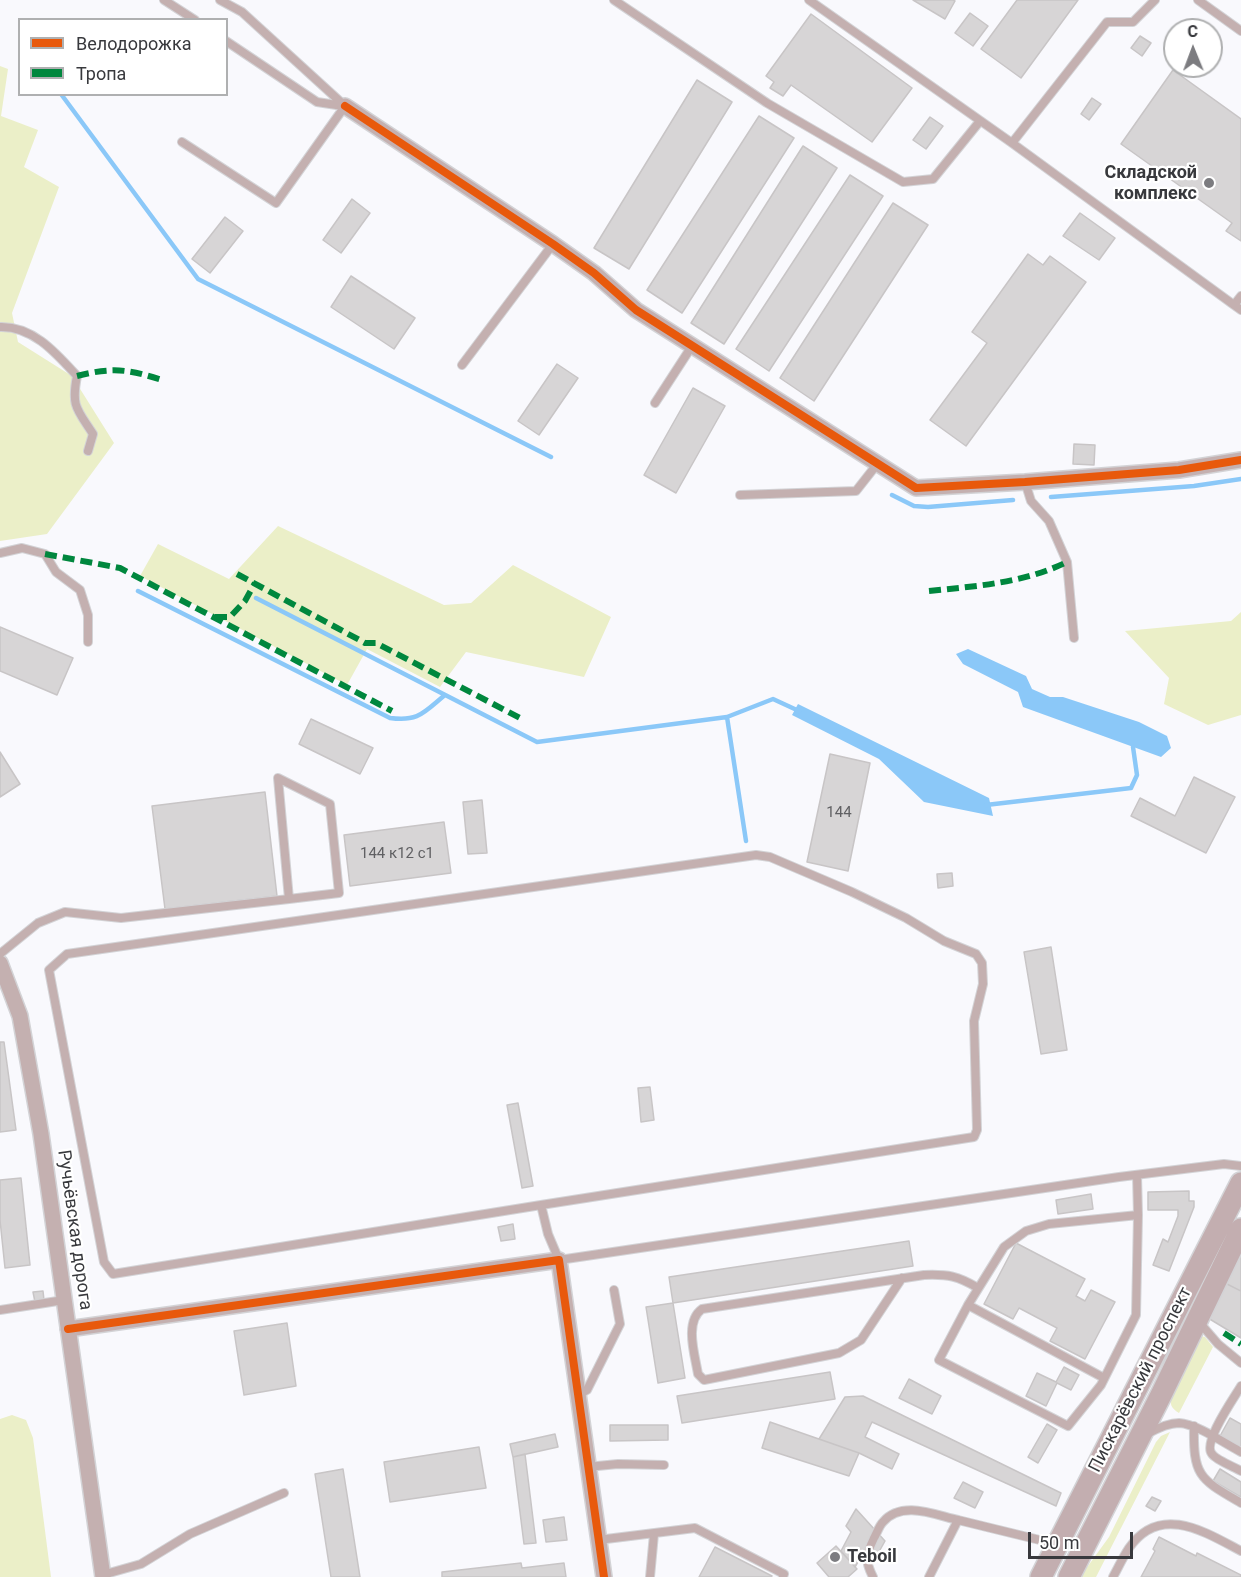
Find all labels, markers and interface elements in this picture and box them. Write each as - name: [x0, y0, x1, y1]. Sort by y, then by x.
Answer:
- legend: [18, 18, 228, 96]
- north arrow: [1163, 18, 1223, 78]
- text: С: [1187, 22, 1198, 41]
- text: Велодорожка: [76, 33, 191, 54]
- text: Тропа: [76, 63, 126, 84]
- place label: Складской комплекс: [1104, 162, 1197, 204]
- marker: Складской комплекс: [1202, 176, 1216, 190]
- house number: 144: [826, 804, 852, 822]
- house number: 144 к12 с1: [360, 845, 434, 863]
- street label: Ручьёвская дорога: [52, 1149, 96, 1311]
- street label: Пискарёвский проспект: [1085, 1284, 1197, 1476]
- scale bar: [1031, 1520, 1136, 1558]
- text: 50 m: [1039, 1532, 1079, 1553]
- place label: Teboil: [847, 1546, 897, 1568]
- marker: Teboil: [828, 1550, 842, 1564]

